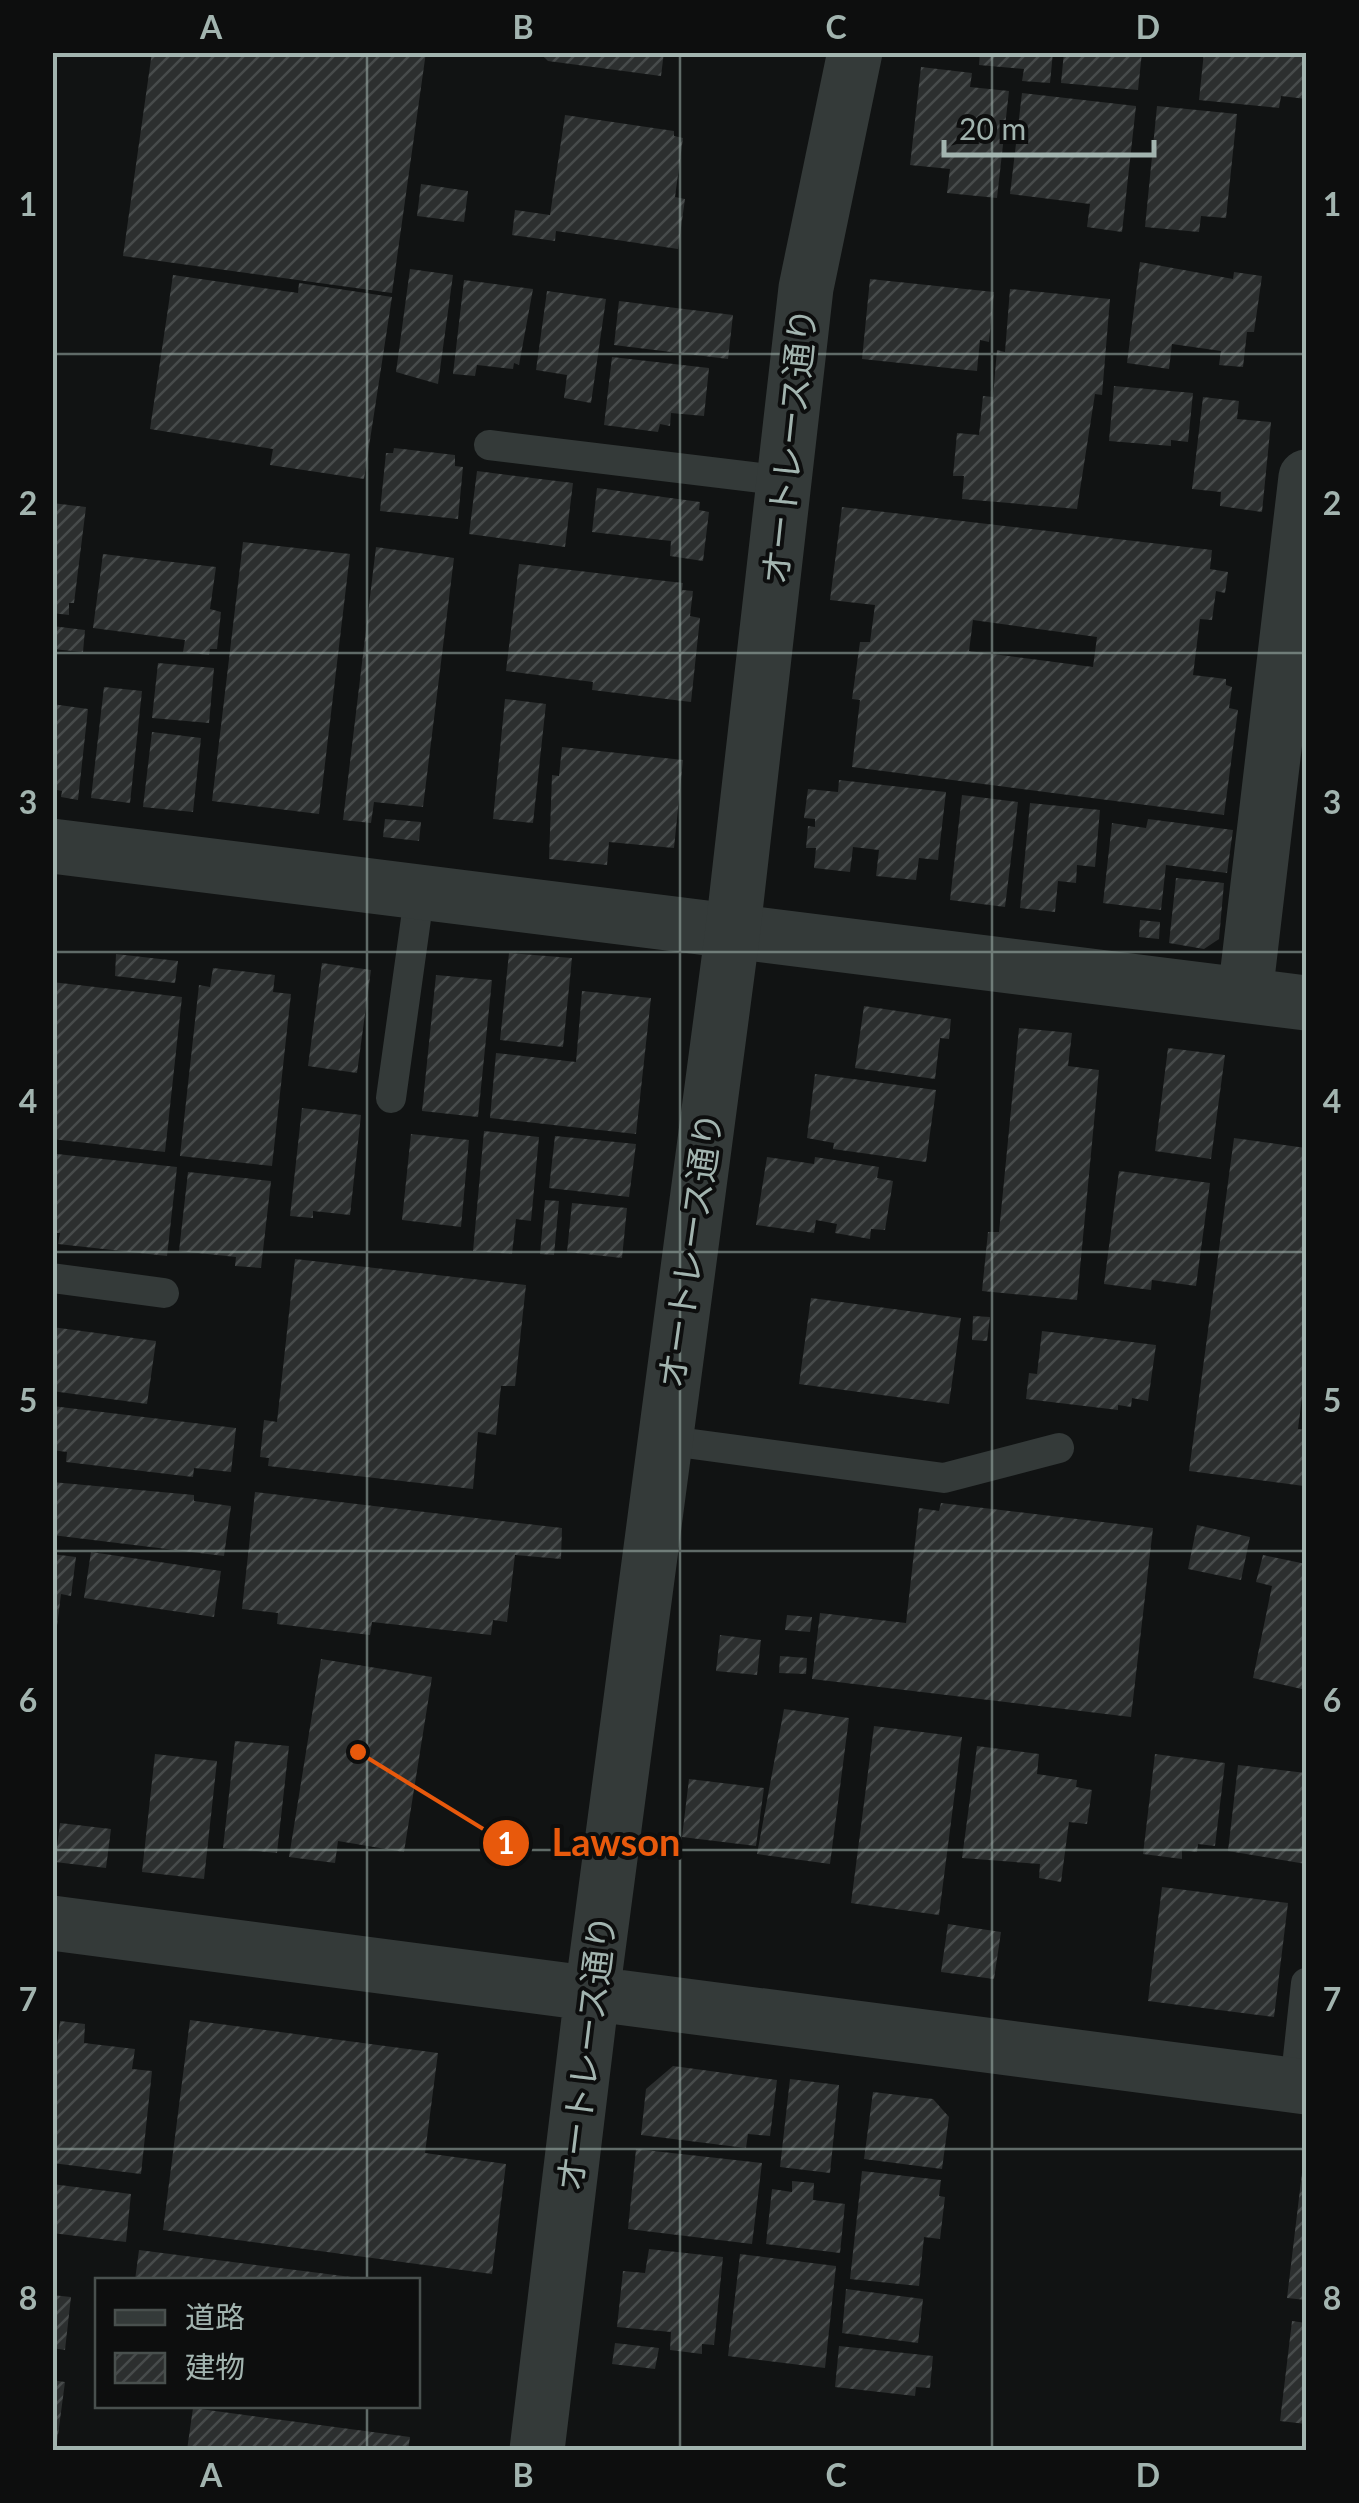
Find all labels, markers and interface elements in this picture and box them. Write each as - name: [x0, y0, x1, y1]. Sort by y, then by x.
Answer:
- text: A: [199, 7, 223, 46]
- text: B: [512, 7, 534, 46]
- text: C: [825, 7, 847, 46]
- text: D: [1136, 7, 1160, 46]
- scale bar: [944, 95, 1154, 157]
- text: 20 m: [959, 110, 1026, 146]
- text: 1: [19, 184, 37, 223]
- text: 1: [1323, 184, 1341, 223]
- street label: オートレース通り: [753, 305, 823, 587]
- text: 2: [19, 483, 37, 522]
- text: 2: [1323, 483, 1341, 522]
- text: 3: [19, 782, 37, 821]
- text: 3: [1323, 782, 1341, 821]
- text: 4: [19, 1081, 37, 1120]
- text: 4: [1323, 1081, 1341, 1120]
- street label: オートレース通り: [649, 1109, 729, 1391]
- text: 5: [19, 1380, 37, 1419]
- text: 5: [1323, 1380, 1341, 1419]
- text: 6: [19, 1680, 37, 1719]
- text: 6: [1323, 1680, 1341, 1719]
- callout: Lawson: [481, 1809, 700, 1877]
- text: Lawson: [551, 1818, 681, 1864]
- text: 1: [497, 1824, 515, 1860]
- street label: オートレース通り: [547, 1912, 623, 2194]
- text: 7: [19, 1979, 37, 2018]
- text: 7: [1323, 1979, 1341, 2018]
- text: 8: [19, 2278, 37, 2317]
- legend: [95, 2278, 420, 2408]
- text: 8: [1323, 2278, 1341, 2317]
- text: 道路: [185, 2298, 245, 2334]
- text: 建物: [185, 2348, 245, 2384]
- text: A: [199, 2455, 223, 2494]
- text: B: [512, 2455, 534, 2494]
- text: C: [825, 2455, 847, 2494]
- text: D: [1136, 2455, 1160, 2494]

